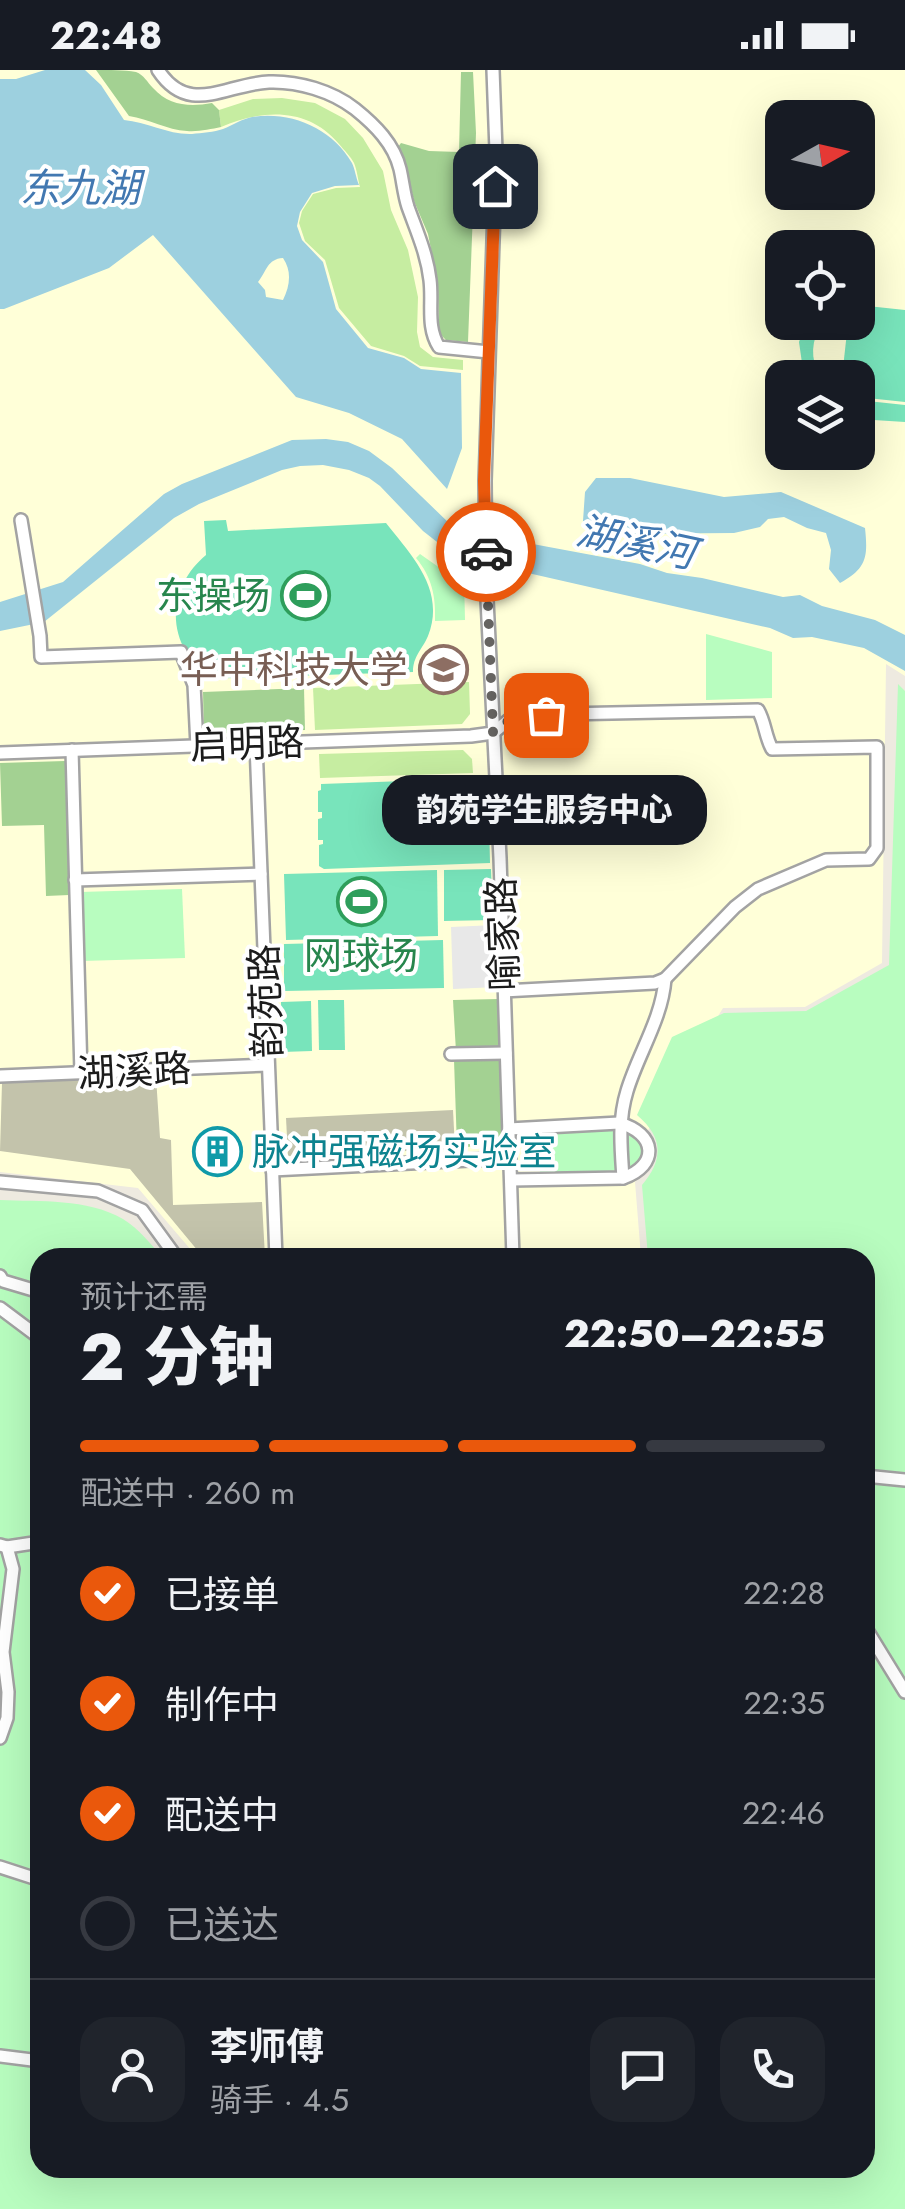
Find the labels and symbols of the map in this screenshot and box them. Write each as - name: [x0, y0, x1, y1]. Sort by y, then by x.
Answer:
- north arrow: [765, 100, 875, 210]
- pin: [453, 144, 538, 229]
- water label: 东九湖: [20, 159, 146, 217]
- water label: 湖溪河: [571, 501, 708, 584]
- courier: [436, 502, 536, 602]
- place label: 东操场: [156, 568, 270, 623]
- sports icon: 东操场: [279, 570, 331, 622]
- place label: 华中科技大学: [180, 642, 408, 697]
- school or university icon: 华中科技大学: [417, 644, 469, 696]
- pin: [504, 673, 589, 758]
- street label: 启明路: [189, 714, 305, 773]
- callout: 韵苑学生服务中心: [384, 775, 708, 845]
- sports icon: 网球场: [335, 876, 387, 928]
- street label: 喻家路: [473, 876, 532, 992]
- place label: 网球场: [304, 928, 418, 983]
- street label: 韵苑路: [236, 943, 295, 1059]
- street label: 湖溪路: [76, 1040, 192, 1101]
- place label: 脉冲强磁场实验室: [252, 1124, 556, 1179]
- building icon: 脉冲强磁场实验室: [191, 1126, 243, 1178]

